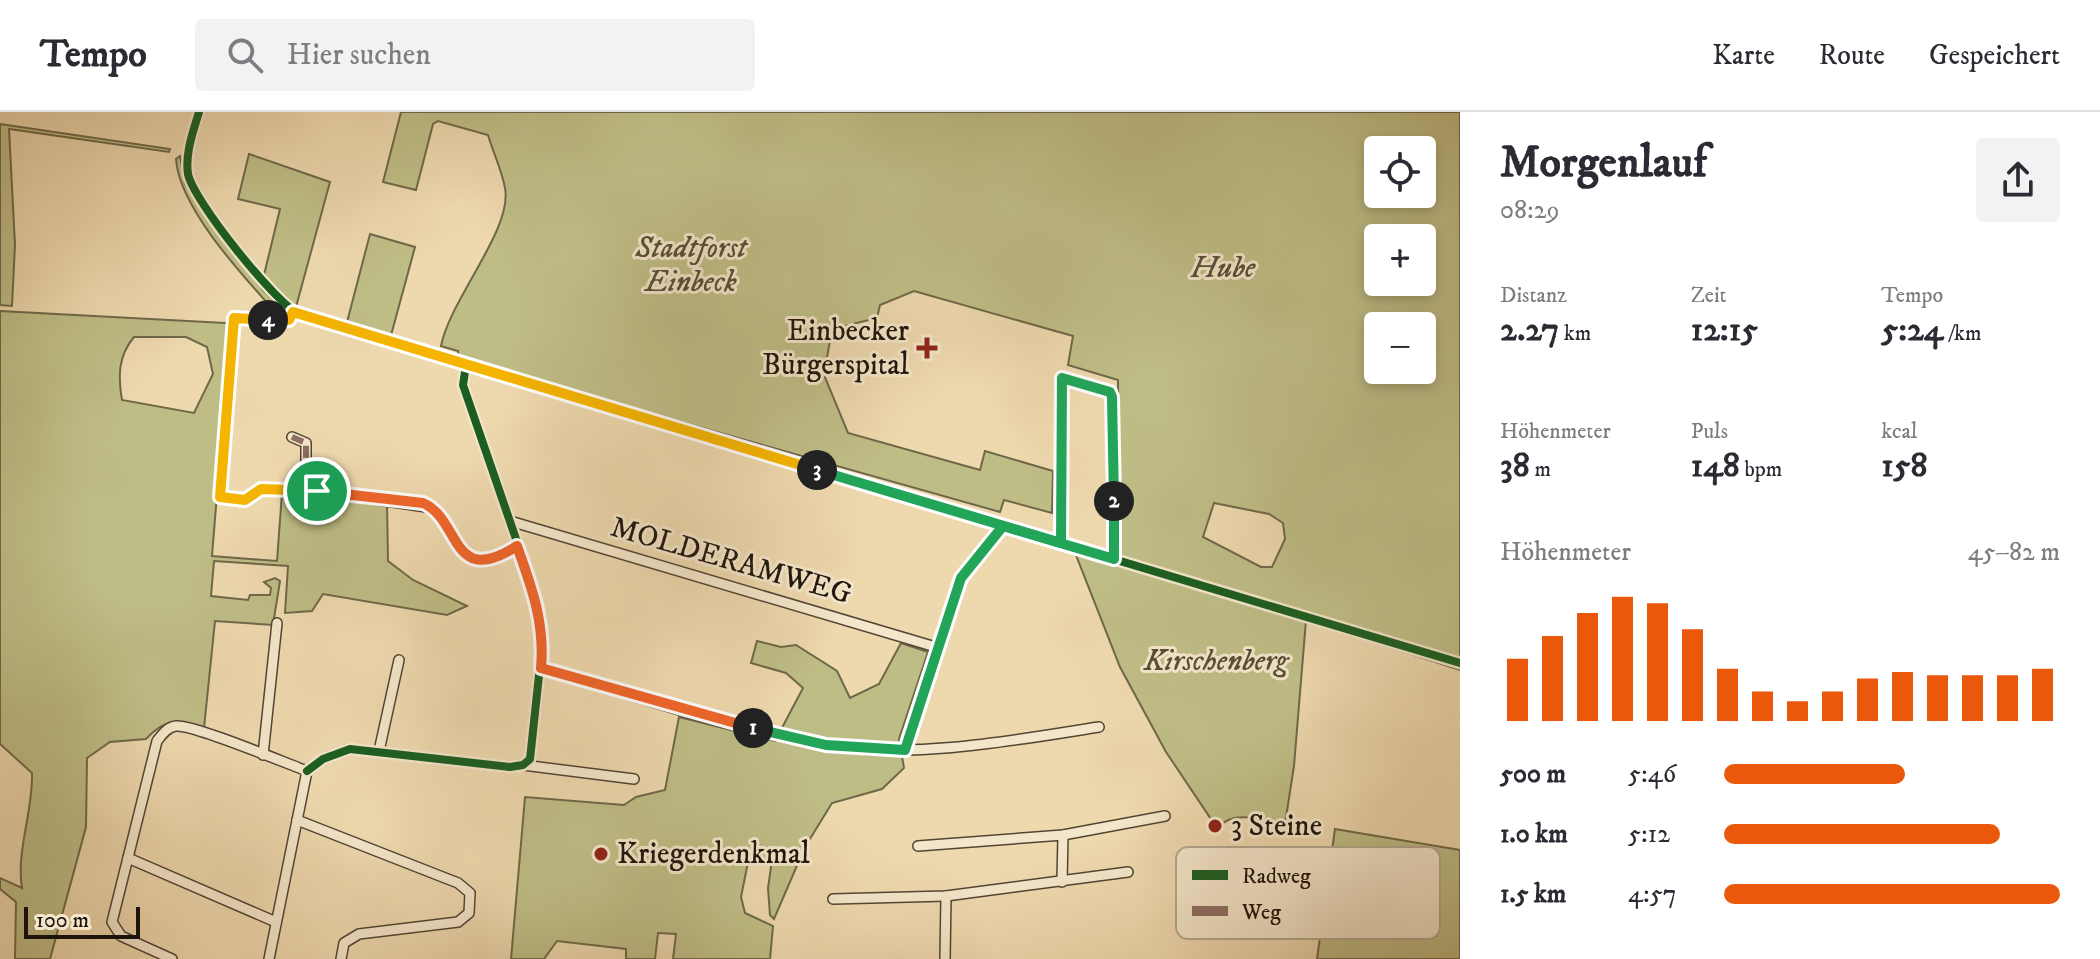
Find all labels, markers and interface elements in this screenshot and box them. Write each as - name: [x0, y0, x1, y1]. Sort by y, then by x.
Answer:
- search box: [195, 19, 755, 91]
- text: Tempo: [40, 31, 147, 79]
- icon: search: [223, 33, 267, 77]
- text: Hier suchen: [287, 37, 431, 74]
- text: Karte: [1712, 38, 1775, 73]
- text: Route: [1819, 38, 1885, 73]
- text: Gespeichert: [1929, 38, 2060, 73]
- map controls: [1364, 136, 1436, 384]
- button: locate: [1364, 136, 1436, 208]
- text: Morgenlauf: [1500, 136, 1707, 191]
- button: share: [1976, 138, 2060, 222]
- text: 08:29: [1500, 194, 1560, 227]
- button: +: [1364, 224, 1436, 296]
- park label: Stadtforst Einbeck: [634, 230, 749, 301]
- park label: Hube: [1190, 250, 1256, 287]
- text: Distanz: [1500, 282, 1567, 309]
- text: Zeit: [1691, 282, 1727, 309]
- text: Tempo: [1881, 282, 1943, 309]
- pin: 4: [248, 300, 288, 340]
- text: 4: [262, 306, 274, 333]
- text: 2.27: [1500, 309, 1559, 351]
- text: 12:15: [1691, 309, 1758, 351]
- text: 5:24: [1881, 309, 1943, 351]
- button: −: [1364, 312, 1436, 384]
- place label: Einbecker Bürgerspital: [762, 313, 909, 384]
- text: km: [1559, 320, 1591, 347]
- text: /km: [1943, 320, 1982, 347]
- marker: Einbecker Bürgerspital: [916, 337, 938, 359]
- text: Höhenmeter: [1500, 418, 1611, 445]
- text: Puls: [1691, 418, 1728, 445]
- text: kcal: [1881, 418, 1917, 445]
- text: 38: [1500, 445, 1530, 487]
- text: 148: [1691, 445, 1740, 487]
- text: 158: [1881, 445, 1927, 487]
- pin: 3: [797, 450, 837, 490]
- text: 3: [813, 456, 821, 483]
- text: m: [1530, 456, 1551, 483]
- text: bpm: [1740, 456, 1782, 483]
- pin: [283, 457, 351, 525]
- icon: arrive: [295, 469, 339, 513]
- pin: 2: [1094, 481, 1134, 521]
- text: 2: [1109, 487, 1119, 514]
- street label: MOLDERAMWEG: [606, 509, 856, 613]
- text: Höhenmeter: [1500, 536, 1631, 569]
- text: 45–82 m: [1968, 536, 2060, 569]
- park label: Kirschenberg: [1143, 643, 1291, 680]
- pin: 1: [733, 708, 773, 748]
- text: 1: [749, 714, 757, 741]
- text: 500 m: [1500, 758, 1566, 791]
- text: 5:46: [1628, 758, 1676, 791]
- place label: 3 Steine: [1231, 808, 1322, 845]
- marker: 3 Steine: [1206, 817, 1224, 835]
- text: 1.0 km: [1500, 818, 1568, 851]
- text: 5:12: [1628, 818, 1670, 851]
- place label: Kriegerdenkmal: [617, 836, 810, 873]
- marker: Kriegerdenkmal: [592, 845, 610, 863]
- legend: [1176, 847, 1440, 939]
- text: Radweg: [1242, 863, 1311, 890]
- text: 1.5 km: [1500, 878, 1566, 911]
- text: 4:57: [1628, 878, 1676, 911]
- text: Weg: [1241, 899, 1281, 926]
- scale bar: [24, 903, 140, 939]
- text: 100 m: [36, 907, 89, 934]

